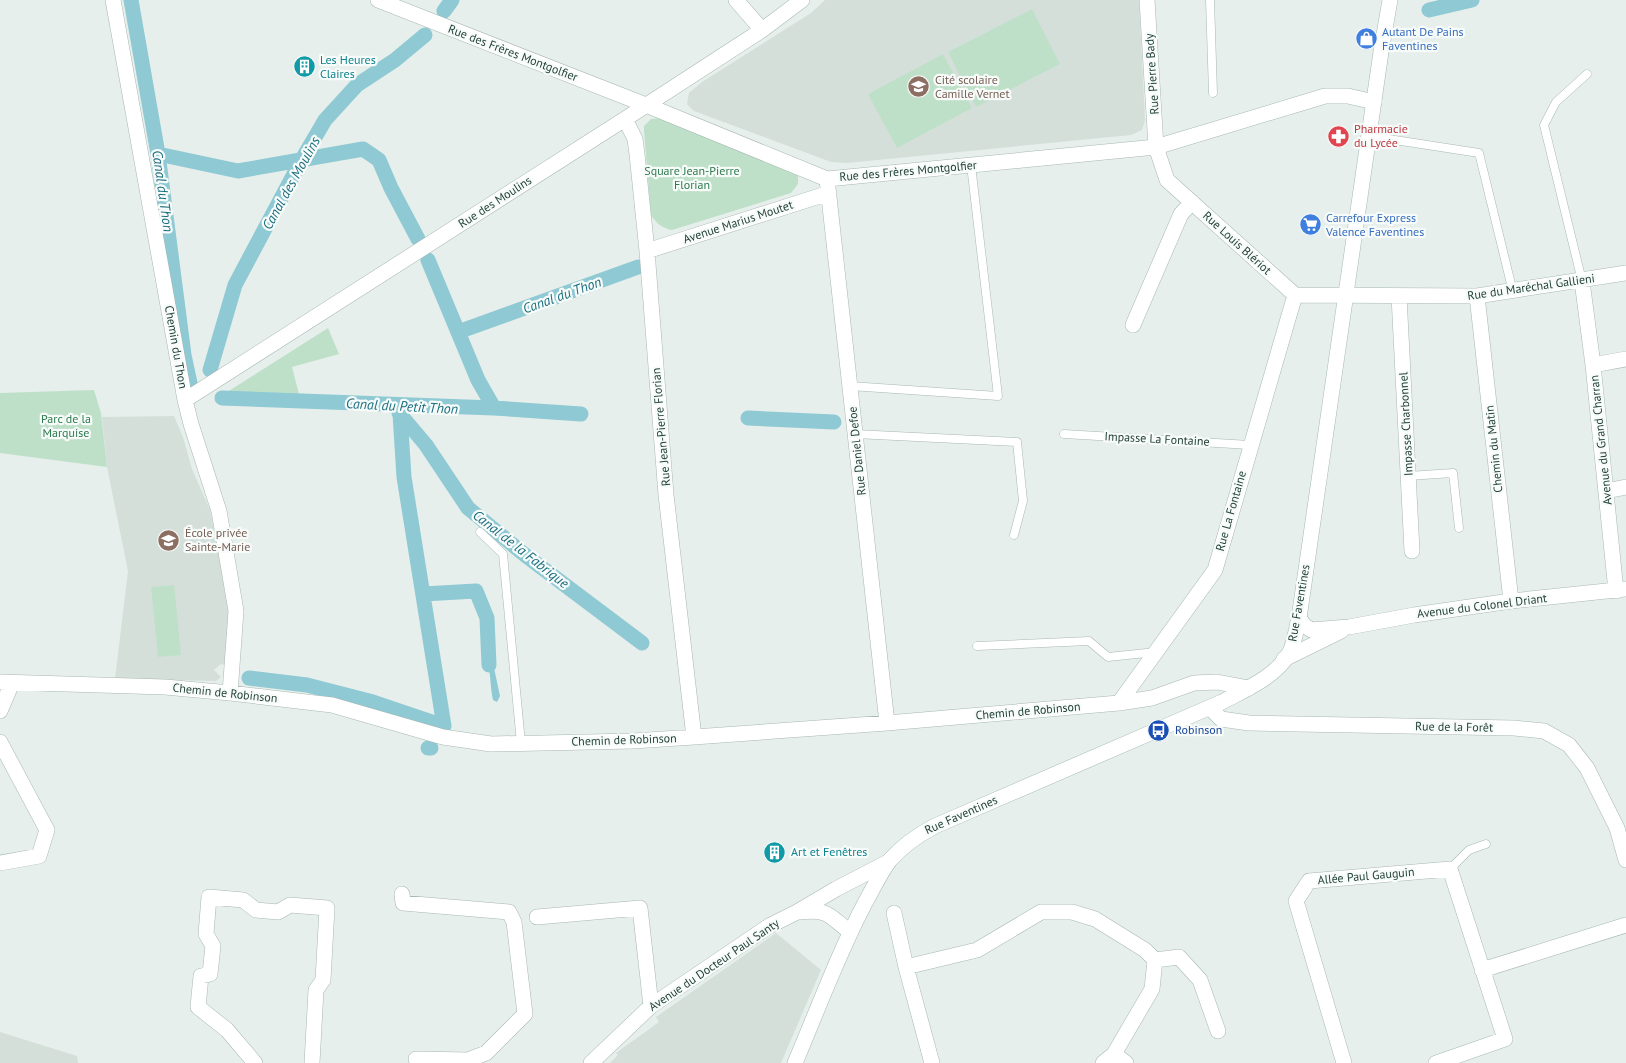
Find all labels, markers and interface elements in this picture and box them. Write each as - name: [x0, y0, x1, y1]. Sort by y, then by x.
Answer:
- street label: Rue des Frères Montgolfier: [446, 21, 580, 84]
- place label: Autant De Pains Faventines: [1382, 24, 1464, 53]
- shop icon: Autant De Pains Faventines: [1354, 27, 1378, 51]
- street label: Rue Pierre Bady: [1141, 33, 1162, 115]
- place label: Les Heures Claires: [320, 52, 376, 81]
- building icon: Les Heures Claires: [292, 55, 316, 79]
- place label: Cité scolaire Camille Vernet: [935, 72, 1010, 101]
- school or university icon: Cité scolaire Camille Vernet: [907, 75, 931, 99]
- place label: Pharmacie du Lycée: [1354, 121, 1408, 150]
- pharmacy icon: Pharmacie du Lycée: [1326, 124, 1350, 148]
- water label: Canal des Moulins: [258, 133, 324, 233]
- water label: Canal du Thon: [148, 149, 178, 233]
- street label: Rue des Frères Montgolfier: [839, 157, 977, 184]
- park label: Square Jean-Pierre Florian: [644, 163, 740, 192]
- street label: Rue des Moulins: [455, 172, 534, 231]
- street label: Avenue Marius Moutet: [681, 197, 795, 246]
- street label: Rue Louis Blériot: [1200, 208, 1275, 277]
- place label: Carrefour Express Valence Faventines: [1325, 210, 1424, 239]
- supermarket icon: Carrefour Express Valence Faventines: [1298, 213, 1322, 237]
- street label: Rue du Maréchal Gallieni: [1466, 270, 1596, 303]
- water label: Canal du Thon: [520, 272, 604, 318]
- street label: Chemin du Thon: [162, 304, 191, 390]
- street label: Rue Jean-Pierre Florian: [648, 367, 673, 487]
- street label: Impasse Charbonnel: [1395, 371, 1416, 476]
- street label: Avenue du Grand Charran: [1586, 374, 1615, 506]
- water label: Canal du Petit Thon: [345, 394, 459, 418]
- street label: Chemin du Matin: [1481, 405, 1506, 493]
- street label: Rue Daniel Defoe: [844, 406, 869, 496]
- park label: Parc de la Marquise: [41, 411, 91, 440]
- street label: Impasse La Fontaine: [1104, 428, 1210, 449]
- street label: Rue La Fontaine: [1212, 469, 1249, 553]
- water label: Canal de la Fabrique: [469, 506, 573, 592]
- place label: École privée Sainte-Marie: [185, 525, 250, 554]
- school or university icon: École privée Sainte-Marie: [157, 528, 181, 552]
- street label: Rue Faventines: [1284, 563, 1313, 643]
- street label: Avenue du Colonel Driant: [1416, 590, 1548, 621]
- street label: Chemin de Robinson: [172, 680, 278, 705]
- street label: Chemin de Robinson: [975, 698, 1081, 723]
- bus stop icon: Robinson: [1147, 718, 1171, 742]
- street label: Rue de la Forêt: [1415, 718, 1493, 735]
- place label: Robinson: [1175, 722, 1222, 737]
- street label: Chemin de Robinson: [571, 730, 677, 749]
- street label: Rue Faventines: [922, 792, 1000, 837]
- building icon: Art et Fenêtres: [763, 840, 787, 864]
- place label: Art et Fenêtres: [791, 844, 867, 859]
- street label: Allée Paul Gauguin: [1317, 864, 1415, 887]
- street label: Avenue du Docteur Paul Santy: [646, 915, 782, 1014]

